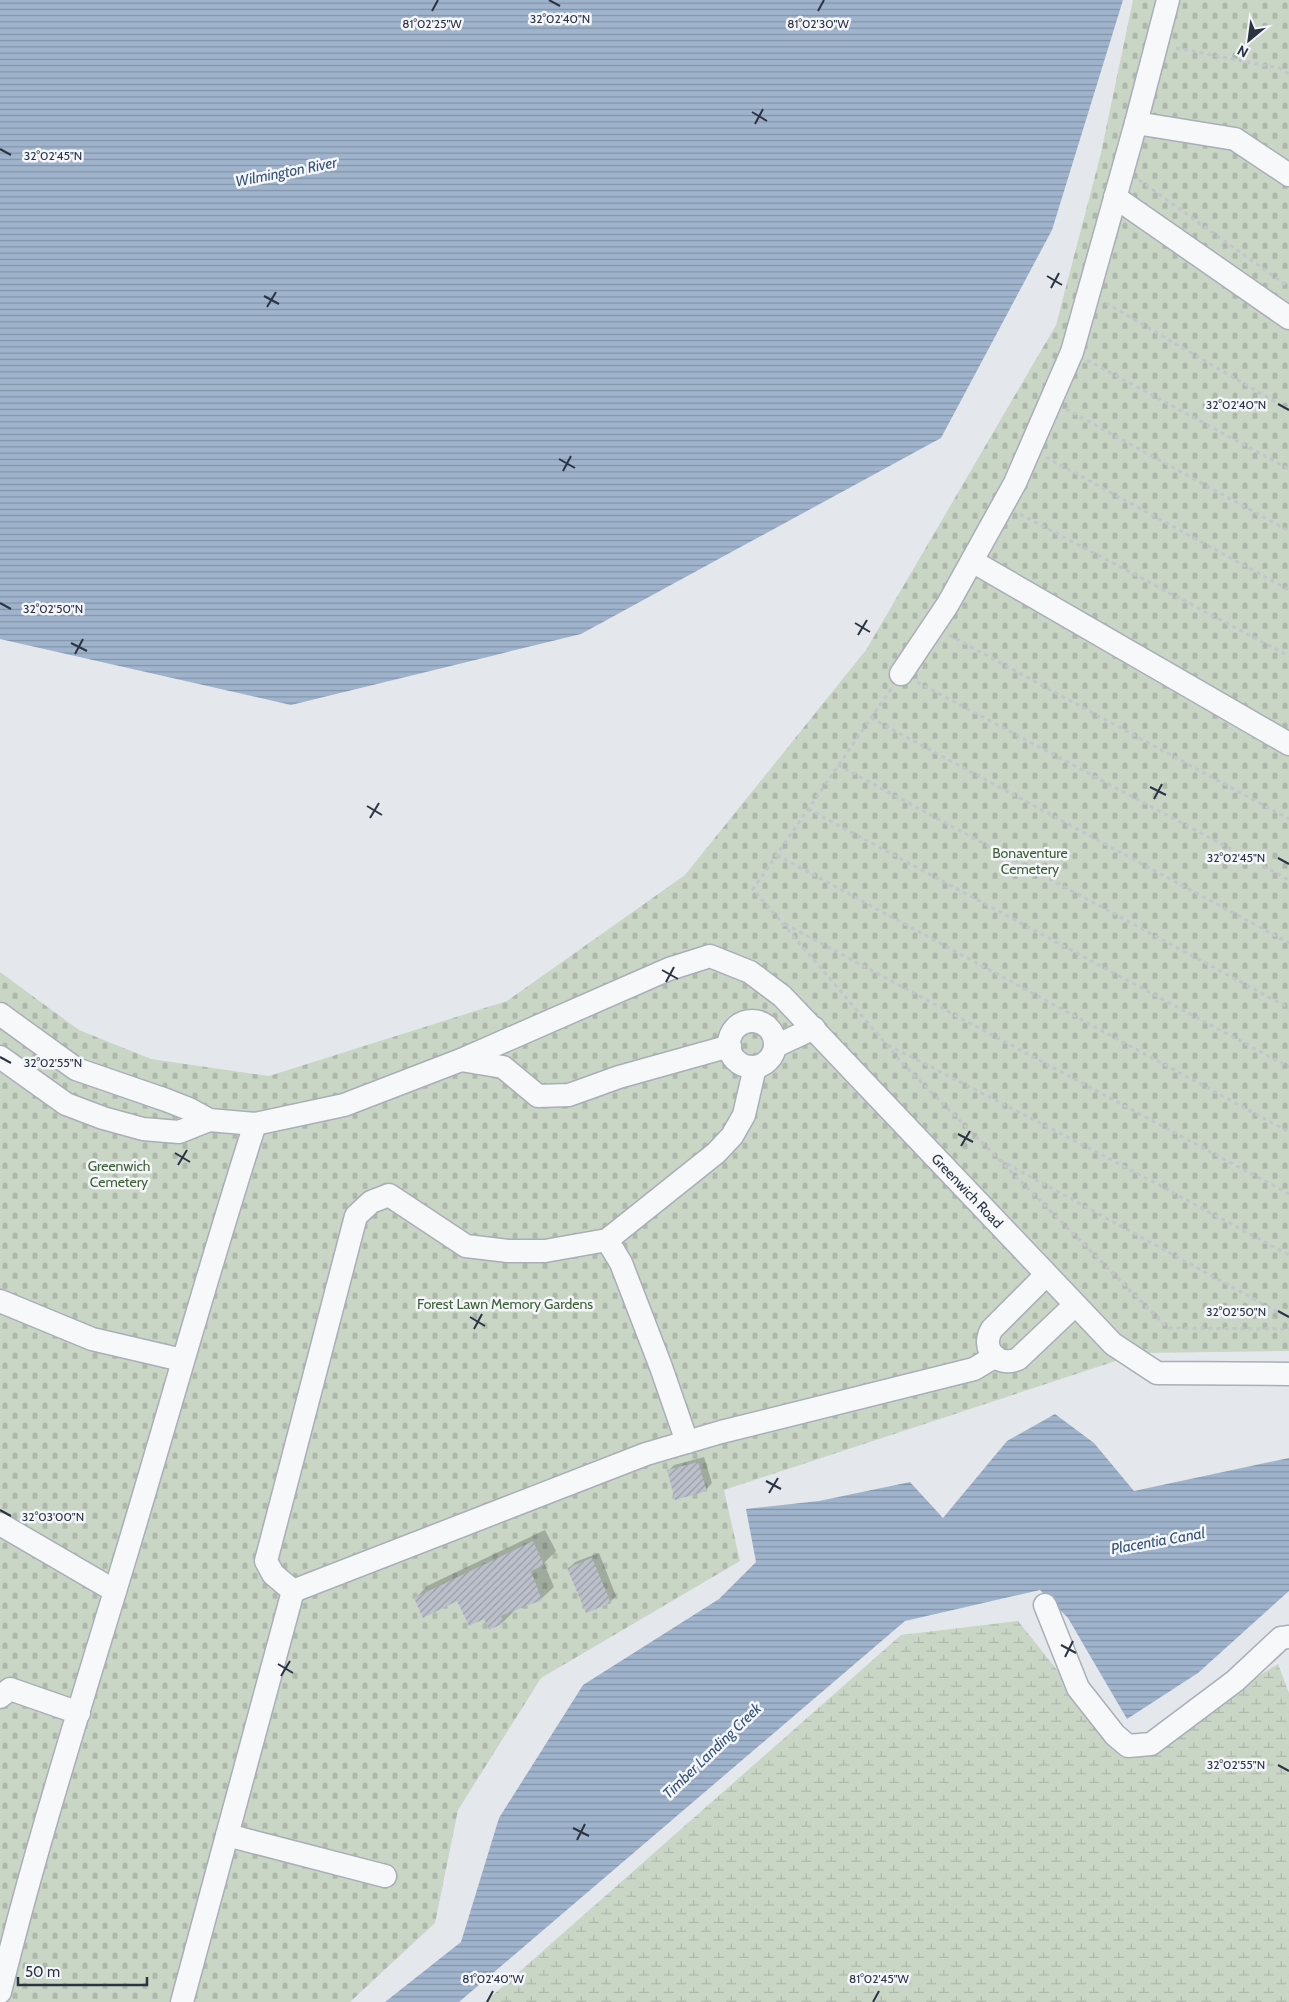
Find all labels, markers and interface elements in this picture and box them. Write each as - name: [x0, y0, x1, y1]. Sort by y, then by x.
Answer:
- text: 32°02'40"N: [530, 11, 590, 26]
- north arrow: [1224, 15, 1274, 65]
- text: 81°02'25"W: [402, 16, 462, 31]
- text: 81°02'30"W: [787, 16, 849, 31]
- text: N: [1234, 41, 1251, 62]
- text: 32°02'45"N: [24, 148, 82, 163]
- water label: Wilmington River: [234, 153, 340, 191]
- text: 32°02'40"N: [1206, 397, 1266, 412]
- text: 32°02'50"N: [23, 601, 83, 616]
- park label: Bonaventure Cemetery: [992, 844, 1068, 878]
- text: 32°02'45"N: [1207, 850, 1265, 865]
- text: 32°02'55"N: [24, 1055, 82, 1070]
- street label: Greenwich Road: [928, 1150, 1007, 1232]
- park label: Greenwich Cemetery: [88, 1157, 150, 1191]
- park label: Forest Lawn Memory Gardens: [417, 1295, 593, 1313]
- text: 32°02'50"N: [1206, 1304, 1266, 1319]
- text: 32°03'00"N: [22, 1509, 84, 1524]
- water label: Placentia Canal: [1110, 1524, 1207, 1558]
- water label: Timber Landing Creek: [659, 1699, 765, 1803]
- text: 32°02'55"N: [1207, 1757, 1265, 1772]
- scale bar: [18, 1954, 146, 1986]
- text: 50 m: [25, 1963, 60, 1981]
- text: 81°02'40"W: [462, 1971, 524, 1986]
- text: 81°02'45"W: [849, 1971, 910, 1986]

